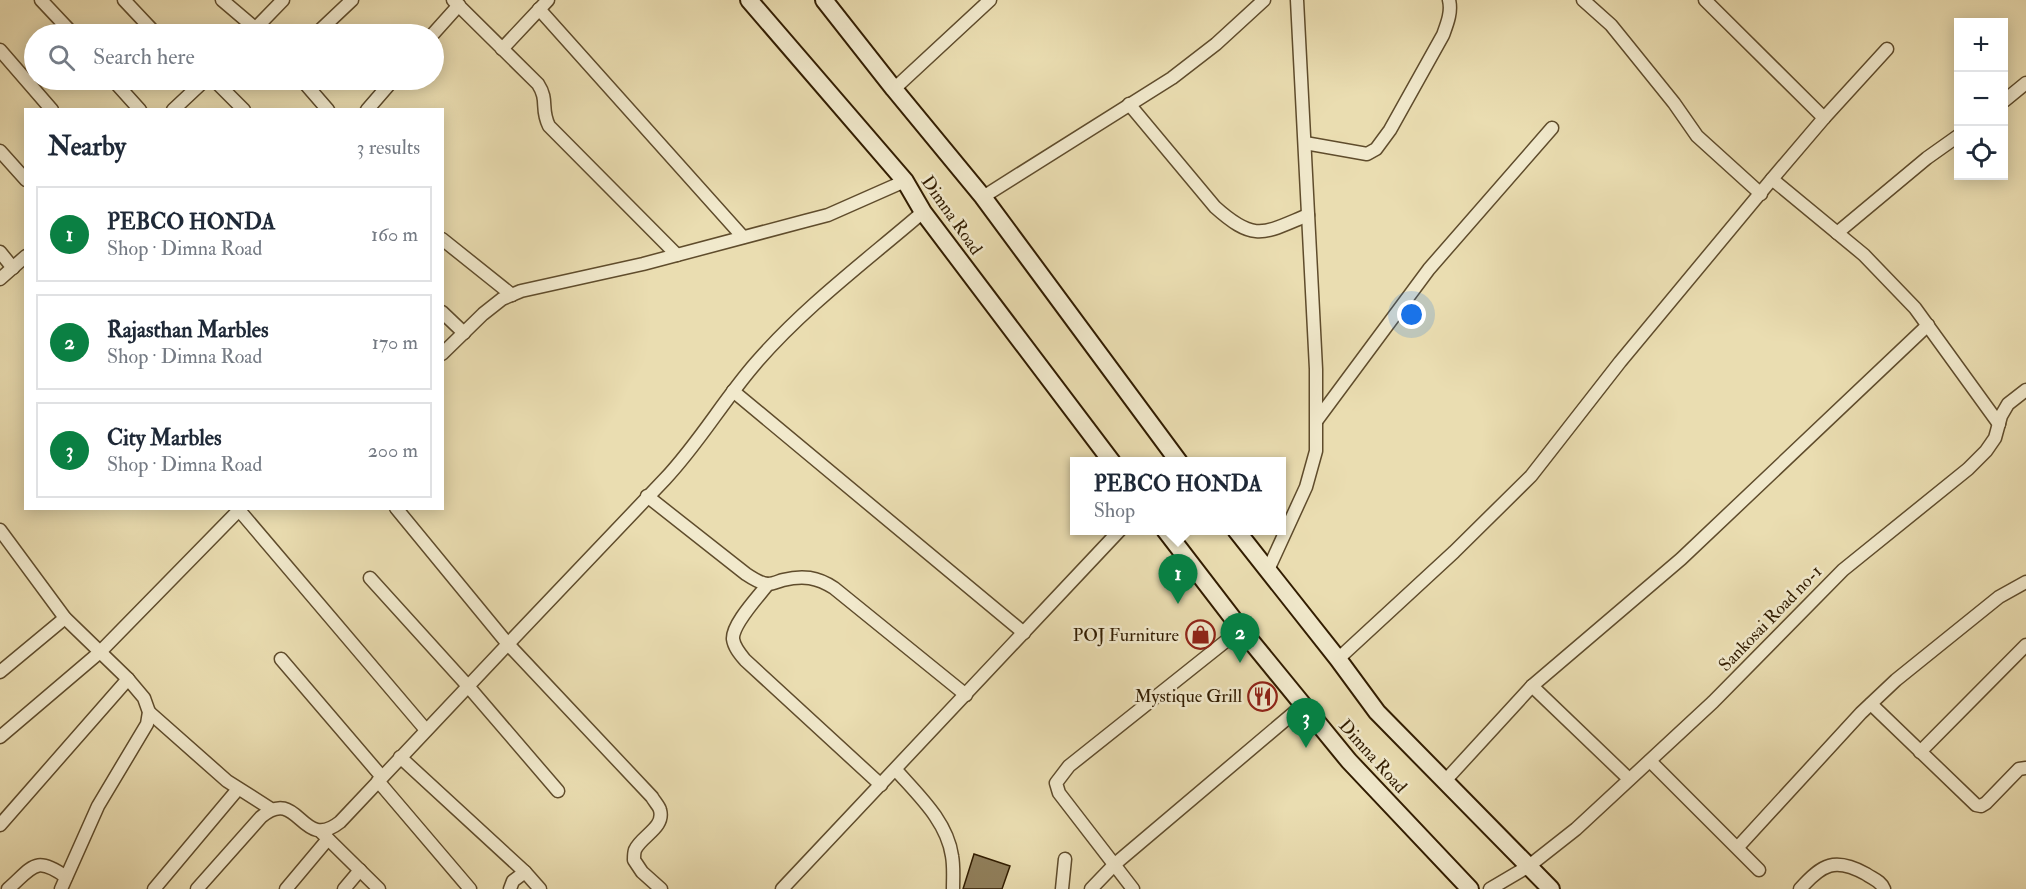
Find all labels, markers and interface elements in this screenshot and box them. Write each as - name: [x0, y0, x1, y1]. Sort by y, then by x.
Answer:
- map controls: [1954, 18, 2008, 180]
- button: +: [1954, 18, 2008, 72]
- search box: [24, 24, 444, 90]
- icon: search: [45, 41, 78, 74]
- text: Search here: [93, 43, 195, 71]
- button: −: [1954, 72, 2008, 126]
- button: locate: [1954, 126, 2008, 180]
- text: Nearby: [48, 131, 126, 163]
- text: 3 results: [357, 135, 420, 160]
- street label: Dimna Road: [916, 171, 987, 259]
- text: PEBCO HONDA: [107, 208, 275, 236]
- text: 1: [66, 222, 73, 247]
- text: 160 m: [371, 222, 418, 247]
- text: Shop · Dimna Road: [107, 236, 262, 261]
- your location: [1397, 300, 1426, 329]
- text: Rajasthan Marbles: [107, 316, 269, 344]
- text: 2: [64, 330, 75, 355]
- text: 170 m: [372, 330, 418, 355]
- text: Shop · Dimna Road: [107, 344, 262, 369]
- text: City Marbles: [107, 424, 221, 452]
- text: 3: [66, 438, 73, 463]
- text: 200 m: [368, 438, 418, 463]
- text: Shop · Dimna Road: [107, 452, 262, 477]
- popup: [1070, 457, 1286, 535]
- text: PEBCO HONDA: [1094, 470, 1262, 498]
- text: Shop: [1094, 498, 1135, 523]
- pin: 1: [1158, 554, 1198, 604]
- street label: Sankosai Road no-1: [1714, 560, 1827, 676]
- pin: 2: [1220, 614, 1260, 663]
- shop icon: POJ Furniture: [1184, 619, 1216, 651]
- place label: POJ Furniture: [1073, 624, 1179, 647]
- restaurant icon: Mystique Grill: [1247, 680, 1279, 712]
- place label: Mystique Grill: [1134, 685, 1242, 708]
- pin: 3: [1286, 698, 1326, 748]
- street label: Dimna Road: [1333, 715, 1412, 798]

